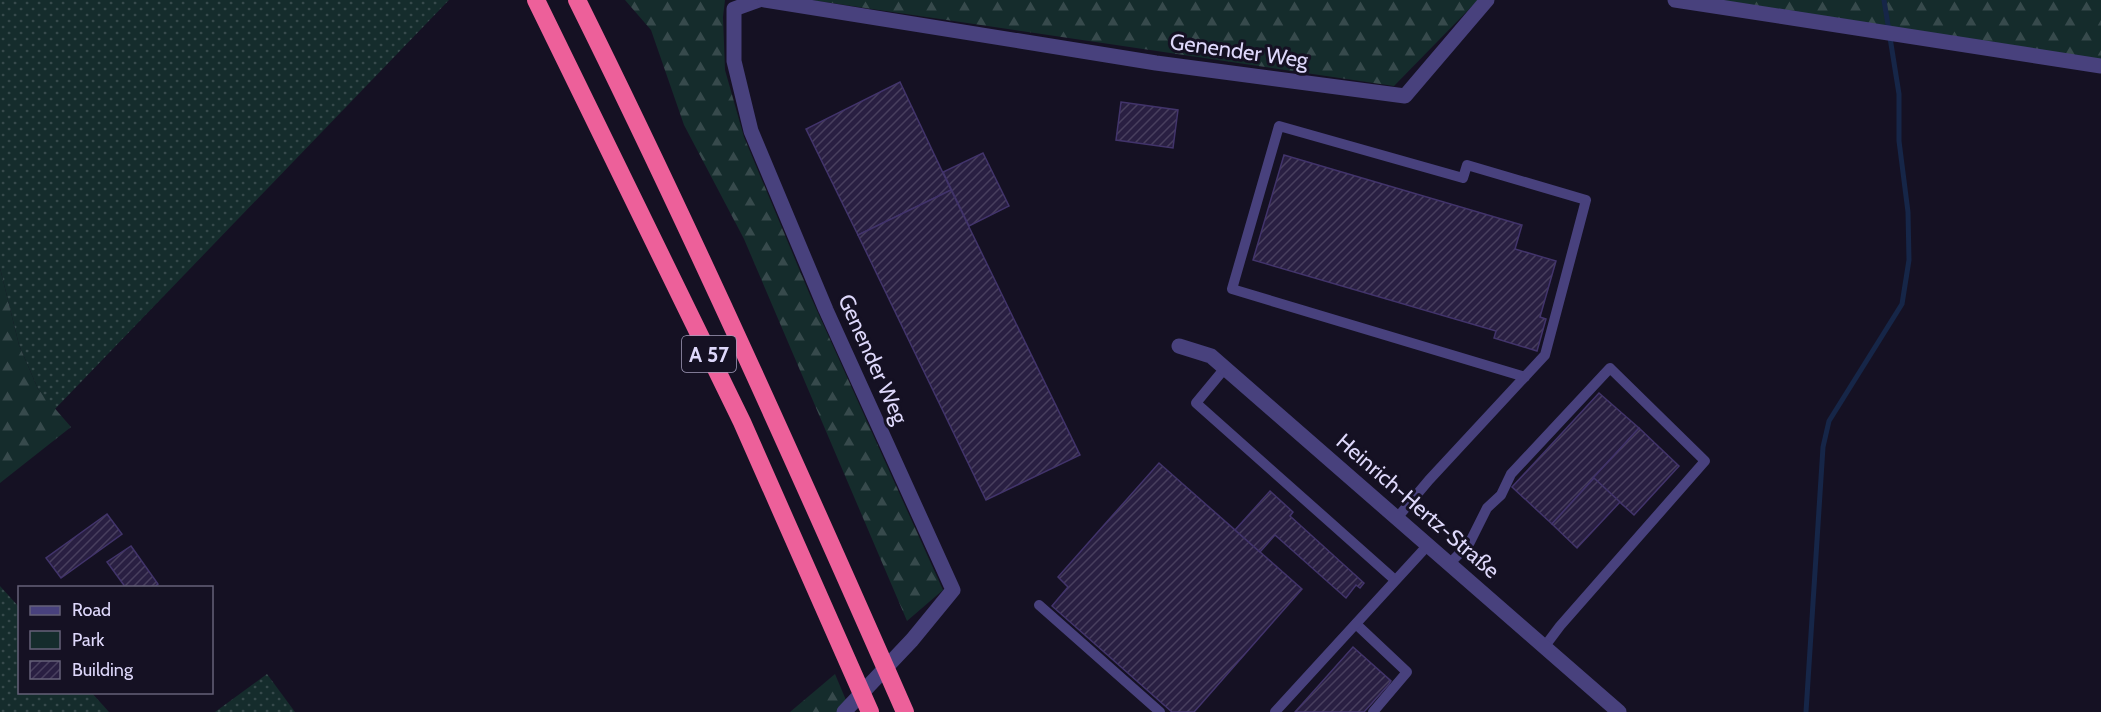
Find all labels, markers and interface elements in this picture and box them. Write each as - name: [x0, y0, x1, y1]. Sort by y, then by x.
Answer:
- street label: Genender Weg: [1168, 28, 1311, 74]
- street label: Genender Weg: [832, 290, 914, 429]
- road number: A 57: [682, 336, 736, 372]
- street label: Heinrich-Hertz-Straße: [1331, 428, 1505, 584]
- legend: [18, 586, 213, 694]
- text: Road: [72, 599, 111, 621]
- text: Park: [72, 629, 105, 651]
- text: Building: [72, 659, 134, 681]

